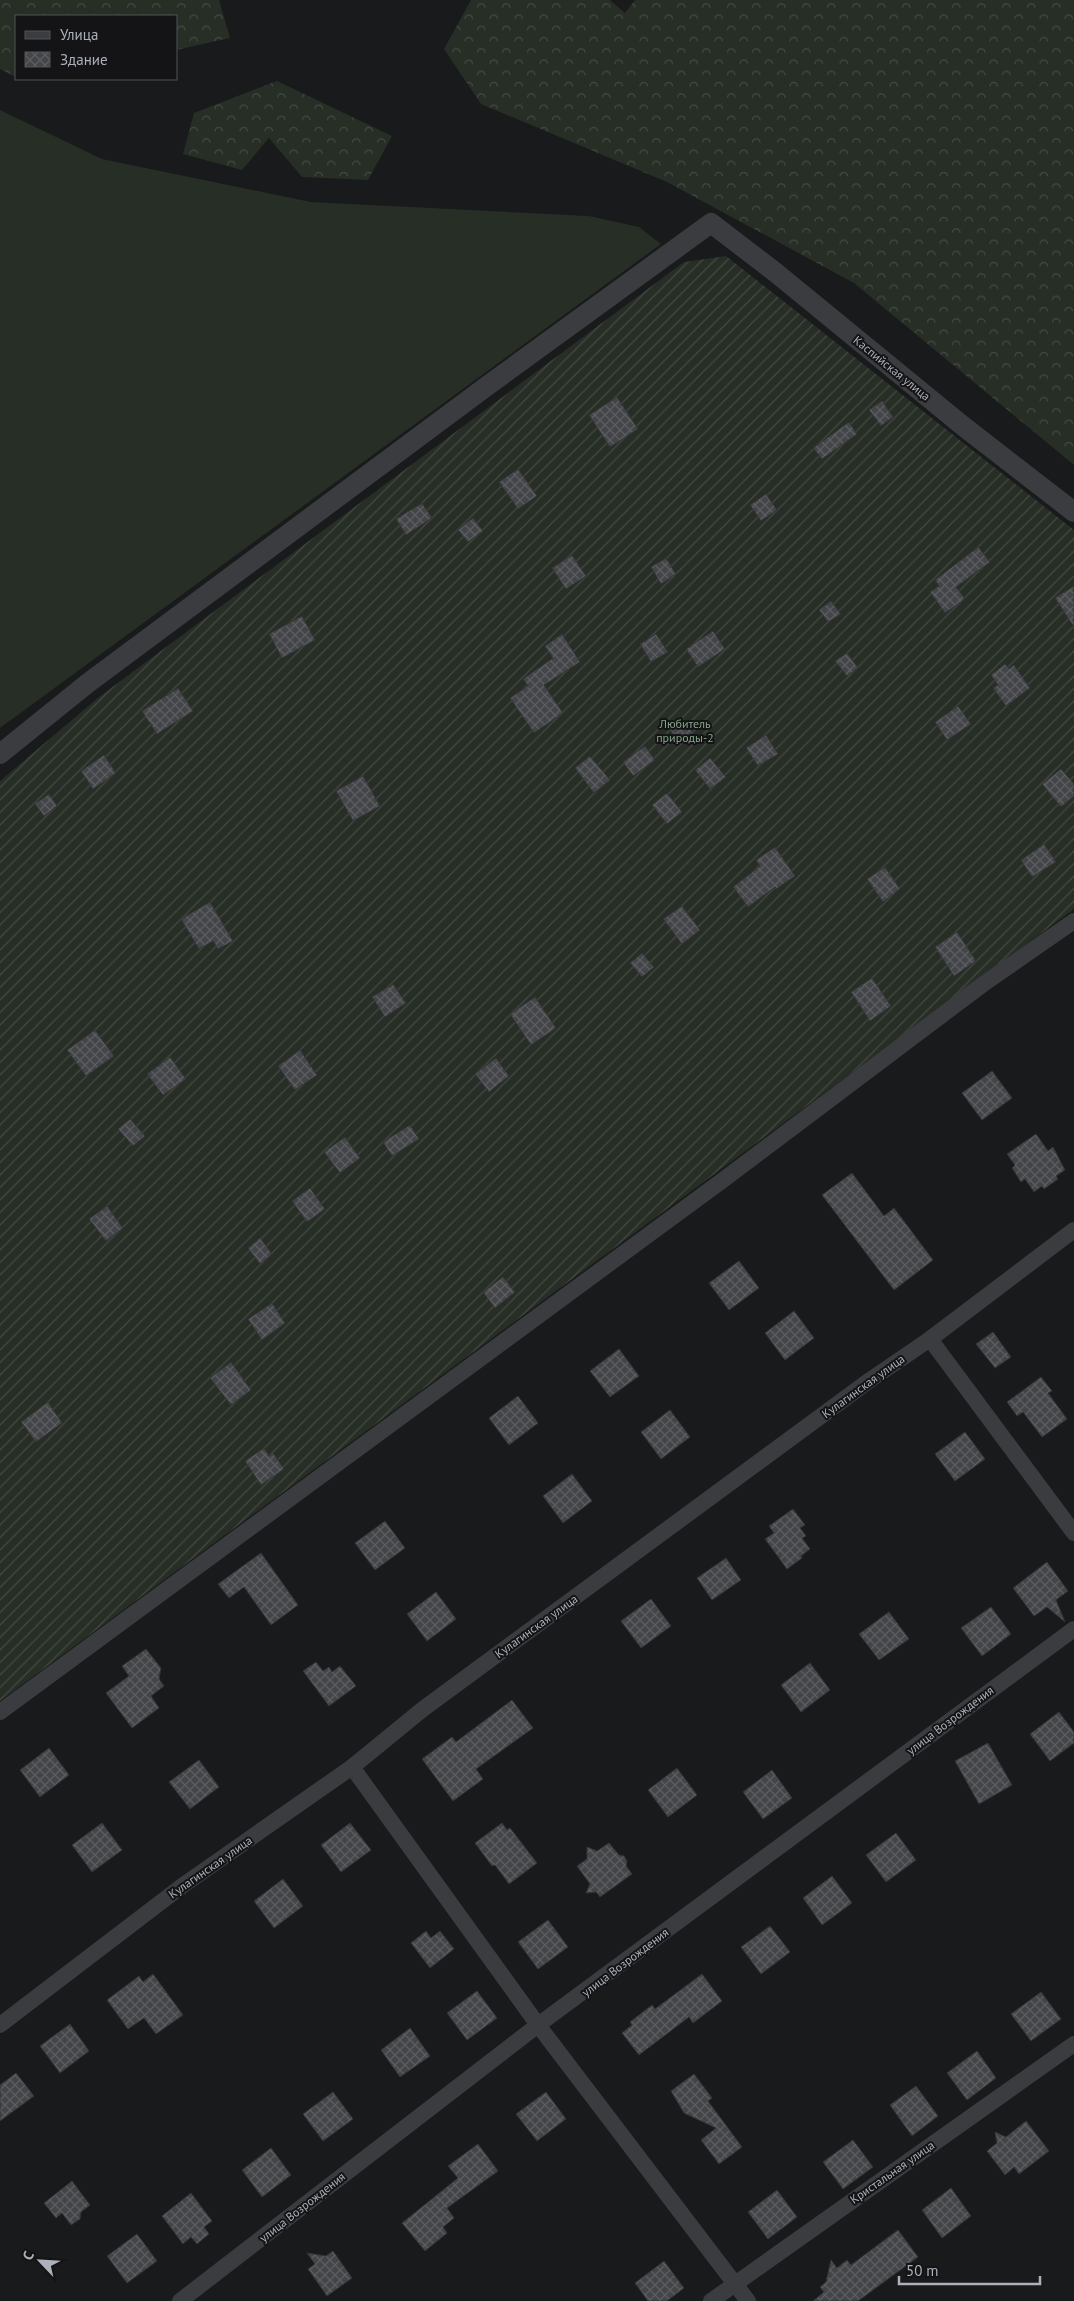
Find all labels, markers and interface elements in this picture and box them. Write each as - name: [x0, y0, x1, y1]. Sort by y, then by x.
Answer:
- legend: [15, 15, 178, 80]
- text: Улица: [60, 25, 98, 44]
- text: Здание: [60, 50, 108, 69]
- street label: Каспийская улица: [850, 332, 934, 404]
- park label: Любитель природы-2: [656, 716, 714, 745]
- street label: Кулагинская улица: [819, 1351, 907, 1421]
- street label: Кулагинская улица: [492, 1591, 580, 1661]
- street label: улица Возрождения: [904, 1682, 996, 1758]
- street label: Кулагинская улица: [165, 1833, 255, 1901]
- street label: улица Возрождения: [579, 1924, 671, 2000]
- street label: Кристальная улица: [847, 2137, 937, 2207]
- street label: улица Возрождения: [256, 2169, 348, 2245]
- north arrow: [15, 2236, 65, 2286]
- text: С: [18, 2248, 38, 2263]
- scale bar: [899, 2254, 1040, 2286]
- text: 50 m: [906, 2261, 939, 2280]

